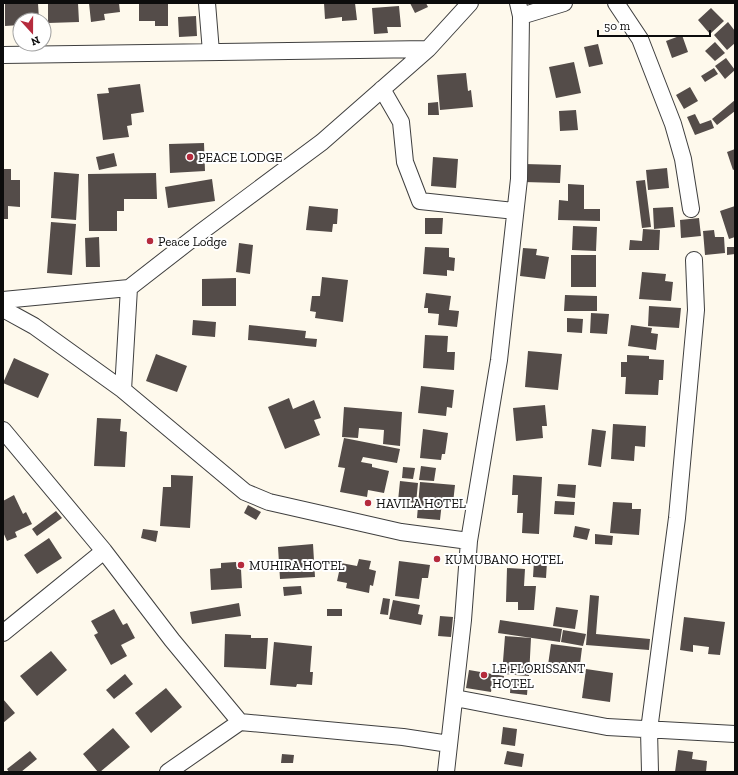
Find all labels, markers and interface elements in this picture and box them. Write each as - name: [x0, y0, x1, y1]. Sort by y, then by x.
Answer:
- north arrow: [12, 12, 52, 52]
- scale bar: [598, 12, 710, 38]
- text: 50 m: [604, 19, 631, 33]
- text: N: [29, 33, 42, 49]
- place label: PEACE LODGE: [198, 150, 283, 165]
- marker: PEACE LODGE: [185, 152, 195, 162]
- place label: Peace Lodge: [158, 234, 227, 249]
- marker: Peace Lodge: [145, 236, 155, 246]
- place label: HAVILA HOTEL: [376, 496, 466, 511]
- marker: HAVILA HOTEL: [363, 498, 373, 508]
- place label: KUMUBANO HOTEL: [445, 552, 563, 567]
- marker: KUMUBANO HOTEL: [432, 554, 442, 564]
- place label: MUHIRA HOTEL: [249, 558, 345, 573]
- marker: MUHIRA HOTEL: [236, 560, 246, 570]
- place label: LE FLORISSANT HOTEL: [492, 661, 585, 691]
- marker: LE FLORISSANT HOTEL: [479, 670, 489, 680]

